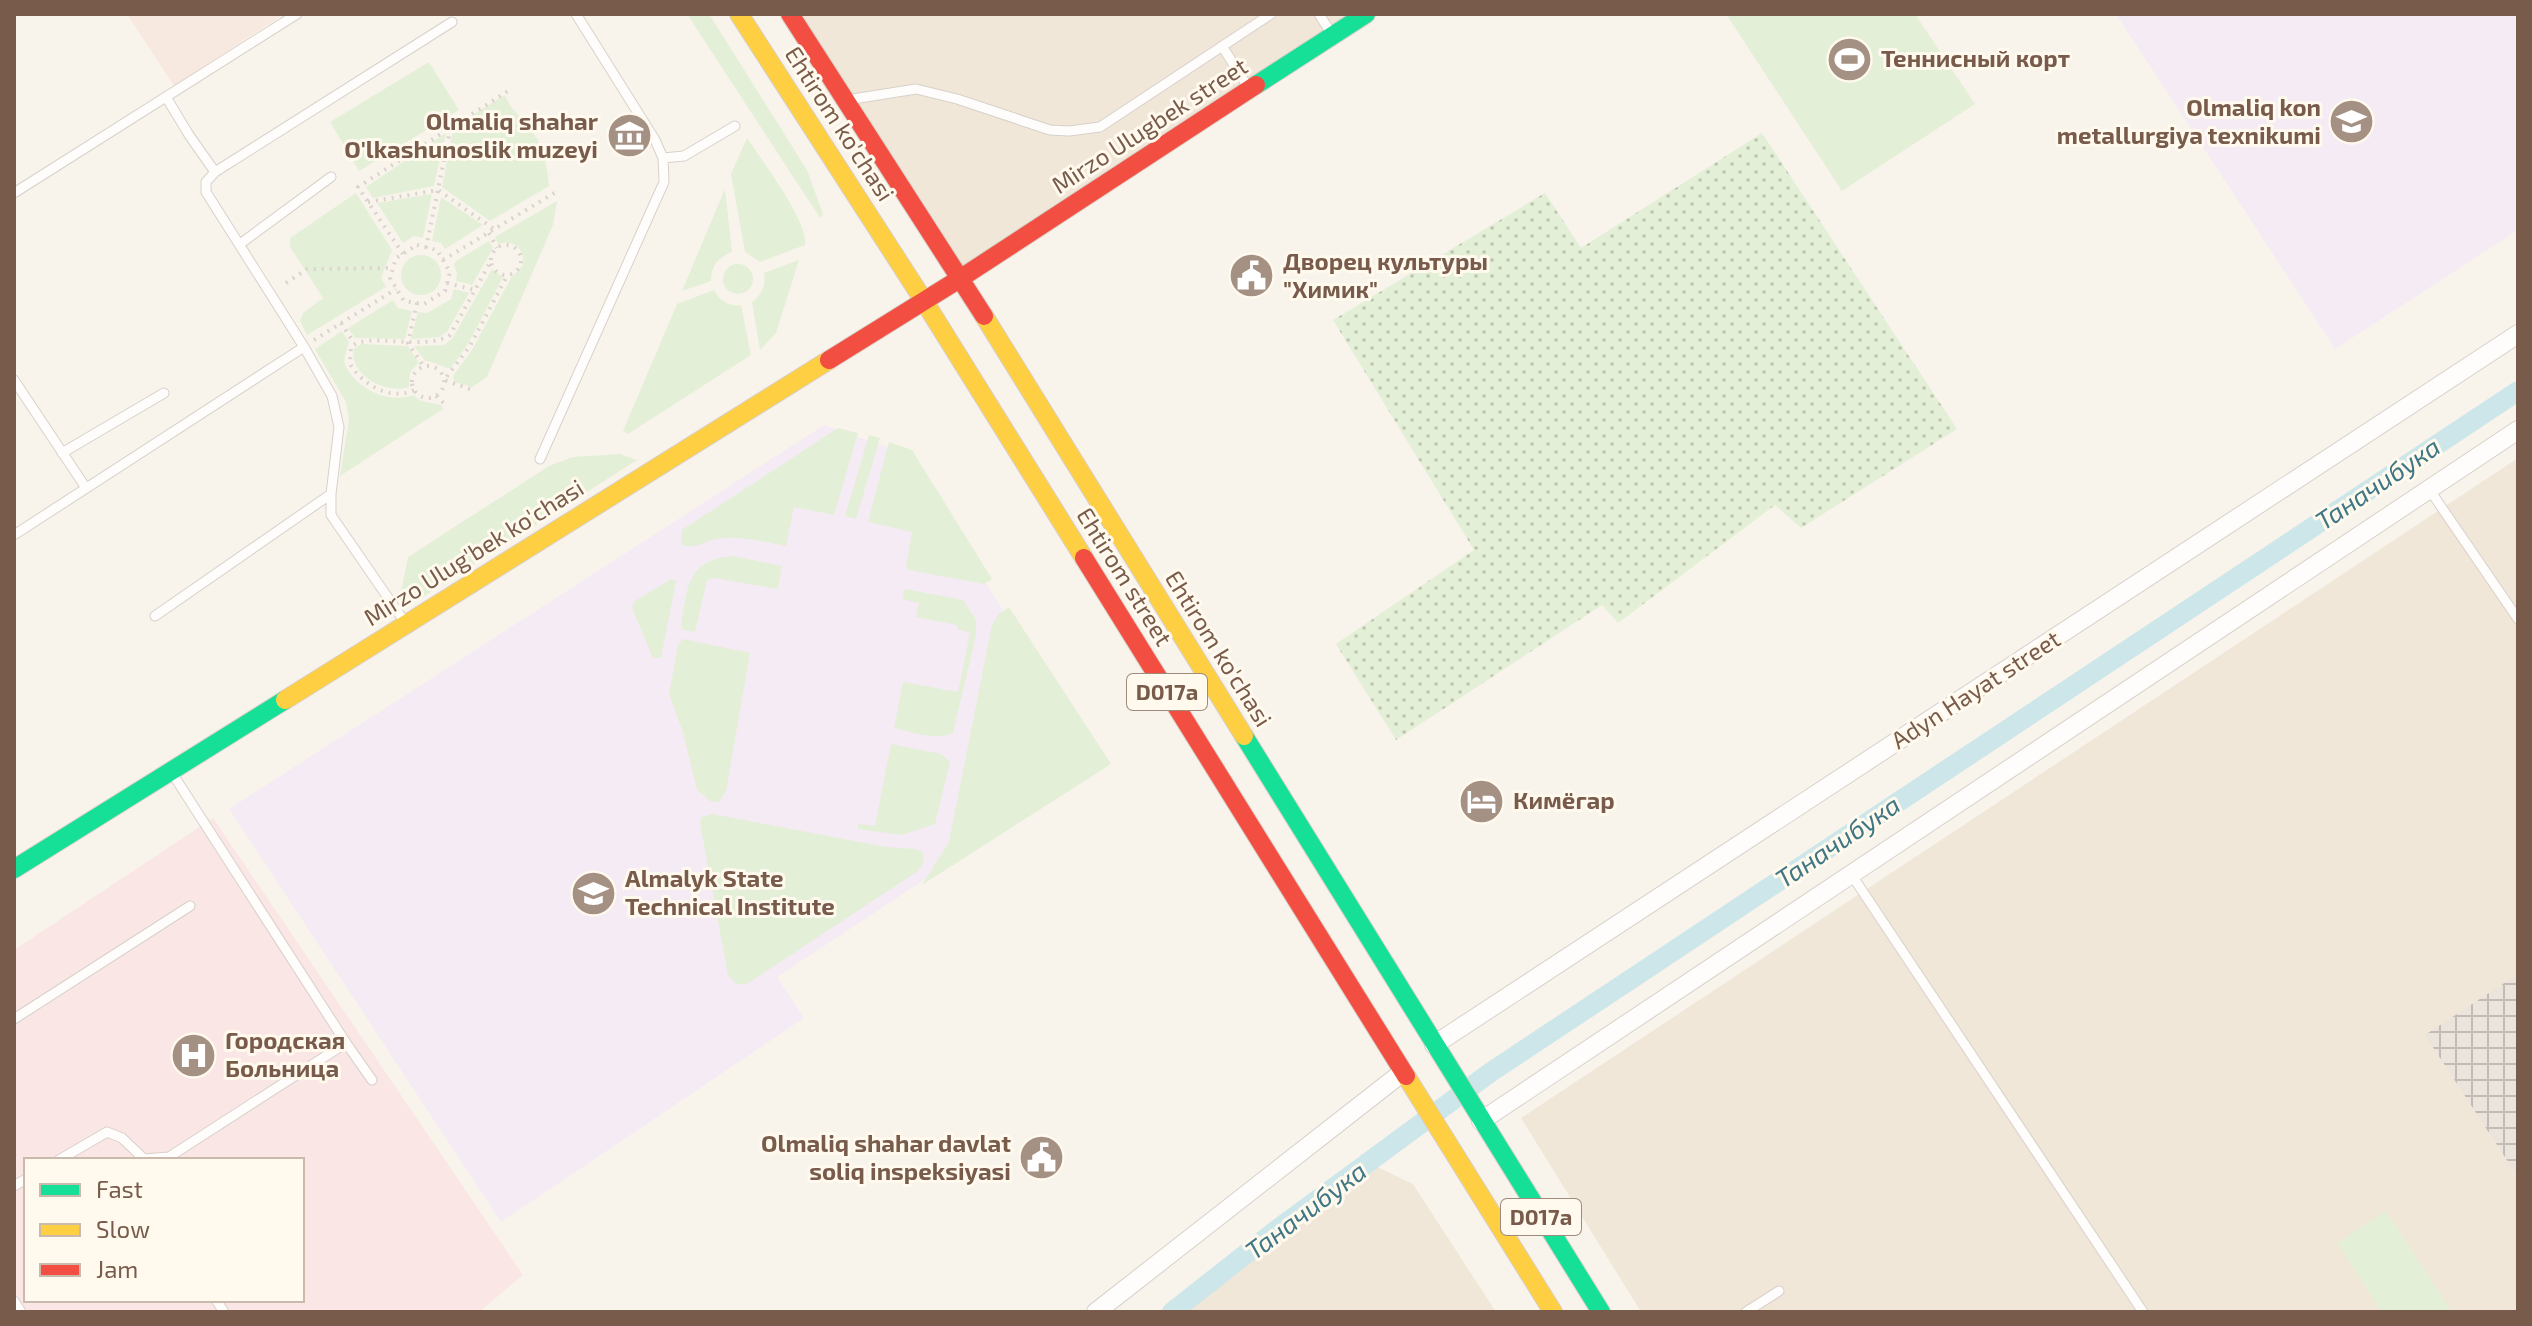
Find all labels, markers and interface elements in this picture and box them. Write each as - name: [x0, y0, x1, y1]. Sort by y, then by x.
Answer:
- sports icon: Теннисный корт: [1826, 35, 1874, 83]
- street label: Ehtirom ko'chasi: [780, 40, 901, 206]
- place label: Теннисный корт: [1881, 43, 2070, 72]
- street label: Mirzo Ulugbek street: [1046, 51, 1252, 199]
- place label: Olmaliq kon metallurgiya texnikumi: [2057, 92, 2321, 149]
- school or university icon: Olmaliq kon metallurgiya texnikumi: [2328, 98, 2376, 146]
- place label: Olmaliq shahar O'lkashunoslik muzeyi: [344, 106, 599, 163]
- museum icon: Olmaliq shahar O'lkashunoslik muzeyi: [605, 112, 653, 160]
- place label: Дворец культуры "Химик": [1283, 246, 1488, 303]
- public building icon: Дворец культуры "Химик": [1228, 252, 1276, 300]
- water label: Таначибука: [2309, 430, 2445, 536]
- street label: Mirzo Ulug'bek ko'chasi: [358, 472, 588, 631]
- street label: Ehtirom street: [1071, 502, 1179, 651]
- street label: Ehtirom ko'chasi: [1160, 565, 1279, 732]
- street label: Adyn Hayat street: [1885, 623, 2065, 754]
- road number: D017a: [1127, 674, 1207, 710]
- hotel icon: Кимёгар: [1458, 777, 1506, 825]
- place label: Кимёгар: [1513, 785, 1615, 814]
- water label: Таначибука: [1769, 788, 1905, 894]
- place label: Almalyk State Technical Institute: [625, 863, 835, 920]
- school or university icon: Almalyk State Technical Institute: [570, 869, 618, 917]
- place label: Городская Больница: [225, 1025, 345, 1082]
- hospital icon: Городская Больница: [170, 1031, 218, 1079]
- place label: Olmaliq shahar davlat soliq inspeksiyasi: [761, 1128, 1011, 1185]
- public building icon: Olmaliq shahar davlat soliq inspeksiyasi: [1018, 1134, 1066, 1182]
- water label: Таначибука: [1238, 1154, 1372, 1265]
- legend: [24, 1158, 304, 1302]
- text: Fast: [96, 1174, 143, 1203]
- road number: D017a: [1501, 1199, 1581, 1235]
- text: Slow: [96, 1214, 150, 1243]
- text: Jam: [96, 1254, 138, 1283]

